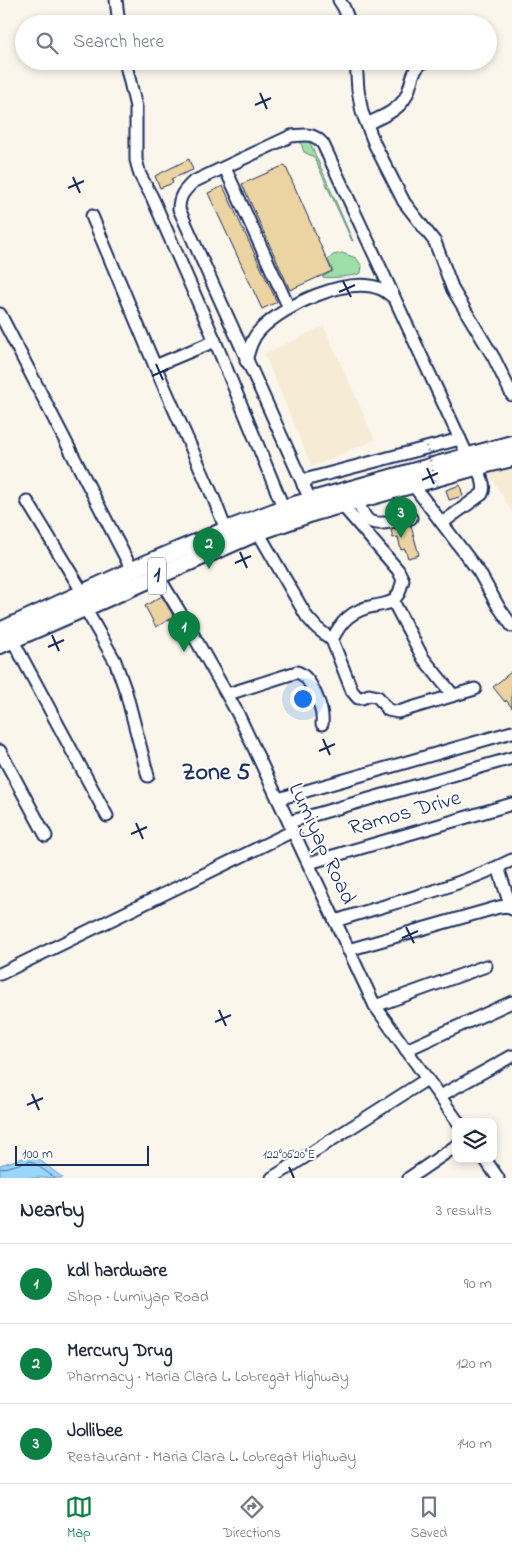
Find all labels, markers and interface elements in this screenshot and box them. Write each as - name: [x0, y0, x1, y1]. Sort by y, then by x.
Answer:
- search box: [15, 15, 497, 70]
- icon: search: [33, 29, 61, 57]
- text: Search here: [73, 29, 164, 56]
- pin: 3: [385, 497, 417, 538]
- pin: 2: [193, 528, 225, 569]
- road number: 1: [148, 558, 166, 594]
- pin: 1: [168, 611, 200, 652]
- your location: [290, 686, 316, 712]
- district label: Zone 5: [182, 756, 250, 791]
- street label: Lumiyap Road: [278, 778, 363, 911]
- street label: Ramos Drive: [345, 783, 465, 845]
- map controls: [452, 1118, 497, 1163]
- button: layers: [452, 1118, 497, 1163]
- scale bar: [15, 1143, 149, 1166]
- text: 100 m: [22, 1144, 53, 1165]
- text: 122°06'20"E: [263, 1146, 315, 1164]
- text: Nearby: [20, 1196, 84, 1226]
- text: 3 results: [436, 1199, 492, 1223]
- text: kdl hardware: [67, 1258, 167, 1285]
- text: 1: [33, 1272, 39, 1296]
- text: 90 m: [464, 1272, 492, 1296]
- text: Shop · Lumiyap Road: [67, 1285, 209, 1309]
- text: Mercury Drug: [67, 1338, 173, 1365]
- text: 2: [32, 1352, 40, 1376]
- text: 120 m: [456, 1352, 492, 1376]
- text: Pharmacy · Maria Clara L. Lobregat Highway: [67, 1365, 349, 1389]
- text: Jollibee: [67, 1418, 122, 1445]
- text: 3: [33, 1432, 39, 1456]
- text: 140 m: [457, 1432, 492, 1456]
- text: Restaurant · Maria Clara L. Lobregat Highway: [67, 1445, 356, 1469]
- tab: Map: [65, 1493, 93, 1544]
- tab: Directions: [223, 1493, 281, 1544]
- tab: Saved: [411, 1493, 447, 1544]

